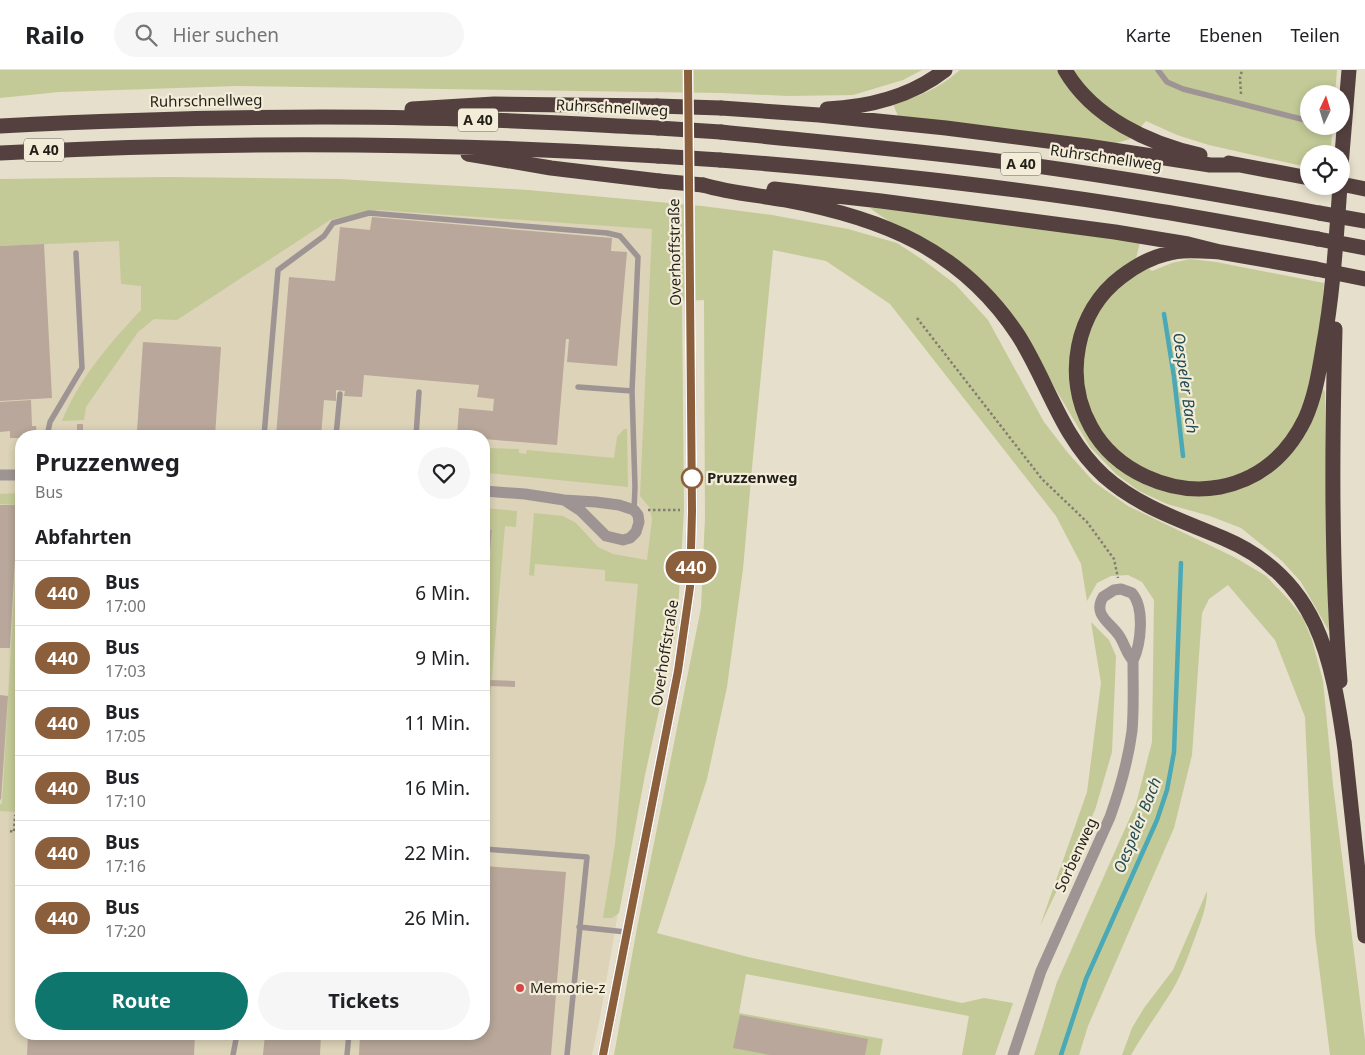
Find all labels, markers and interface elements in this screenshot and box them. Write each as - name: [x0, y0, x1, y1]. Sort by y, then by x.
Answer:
- search box: [114, 12, 464, 57]
- text: Railo: [25, 18, 84, 51]
- icon: search: [132, 21, 160, 49]
- text: Hier suchen: [172, 22, 279, 48]
- text: Karte: [1126, 23, 1171, 47]
- text: Ebenen: [1199, 23, 1263, 47]
- text: Teilen: [1291, 23, 1340, 47]
- north arrow: [1300, 85, 1350, 135]
- map controls: [1300, 85, 1350, 195]
- street label: Ruhrschnellweg: [149, 89, 262, 111]
- street label: Ruhrschnellweg: [555, 94, 669, 120]
- road number: A 40: [458, 108, 498, 132]
- road number: A 40: [24, 138, 64, 162]
- street label: Ruhrschnellweg: [1049, 139, 1163, 175]
- button: locate: [1300, 145, 1350, 195]
- road number: A 40: [1001, 152, 1041, 176]
- street label: Overhoffstraße: [663, 198, 685, 306]
- water label: Oespeler Bach: [1168, 331, 1204, 435]
- text: Pruzzenweg: [35, 445, 180, 478]
- button: heart: [418, 447, 470, 499]
- marker: Pruzzenweg: [681, 467, 703, 489]
- place label: Pruzzenweg: [707, 467, 798, 487]
- text: Bus: [35, 481, 63, 503]
- text: Abfahrten: [35, 524, 132, 550]
- line badge: 440: [662, 551, 720, 583]
- text: 440: [676, 555, 706, 579]
- text: Bus: [105, 569, 140, 595]
- text: 6 Min.: [415, 580, 470, 606]
- text: 440: [47, 581, 78, 605]
- text: 17:00: [105, 595, 146, 617]
- street label: Overhoffstraße: [646, 598, 682, 707]
- text: Bus: [105, 634, 140, 660]
- text: 9 Min.: [415, 645, 470, 671]
- text: 440: [47, 646, 78, 670]
- text: 17:03: [105, 660, 146, 682]
- text: Bus: [105, 699, 140, 725]
- text: 11 Min.: [404, 710, 470, 736]
- text: 440: [47, 711, 78, 735]
- text: 17:05: [105, 725, 146, 747]
- text: Bus: [105, 764, 140, 790]
- water label: Oespeler Bach: [1108, 774, 1166, 876]
- text: 16 Min.: [404, 775, 470, 801]
- text: 440: [47, 776, 78, 800]
- text: 17:10: [105, 790, 146, 812]
- street label: Sorbenweg: [1049, 814, 1101, 895]
- text: Bus: [105, 829, 140, 855]
- text: 22 Min.: [404, 840, 470, 866]
- text: 440: [47, 841, 78, 865]
- text: 17:16: [105, 855, 146, 877]
- text: Bus: [105, 894, 140, 920]
- text: 26 Min.: [404, 905, 470, 931]
- text: 440: [47, 906, 78, 930]
- text: 17:20: [105, 920, 146, 942]
- button: Route: [35, 972, 248, 1030]
- button: Tickets: [258, 972, 470, 1030]
- place label: Memorie-z: [530, 977, 606, 997]
- marker: Memorie-z: [514, 982, 526, 994]

